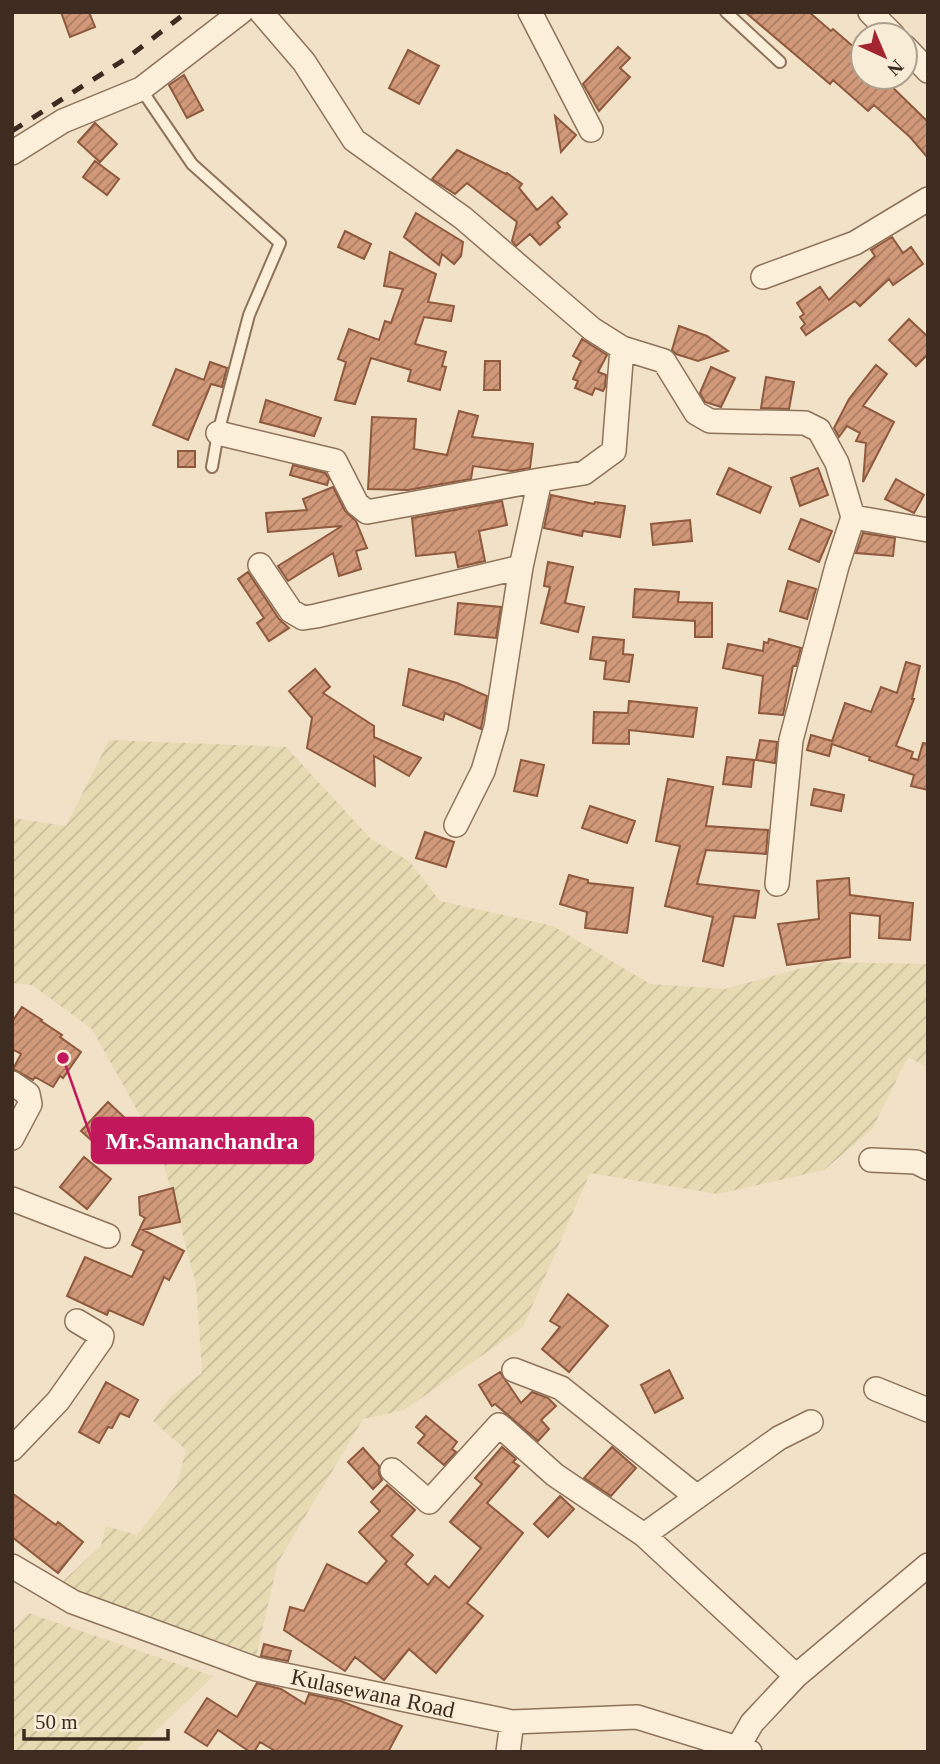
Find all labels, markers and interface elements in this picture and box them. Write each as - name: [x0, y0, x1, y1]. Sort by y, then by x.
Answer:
- north arrow: [849, 21, 919, 91]
- text: N: [883, 56, 908, 80]
- callout: Mr.Samanchandra: [92, 1118, 313, 1163]
- text: Mr.Samanchandra: [105, 1128, 299, 1154]
- street label: Kulasewana Road: [289, 1664, 458, 1723]
- scale bar: [24, 1698, 168, 1742]
- text: 50 m: [35, 1710, 78, 1734]

